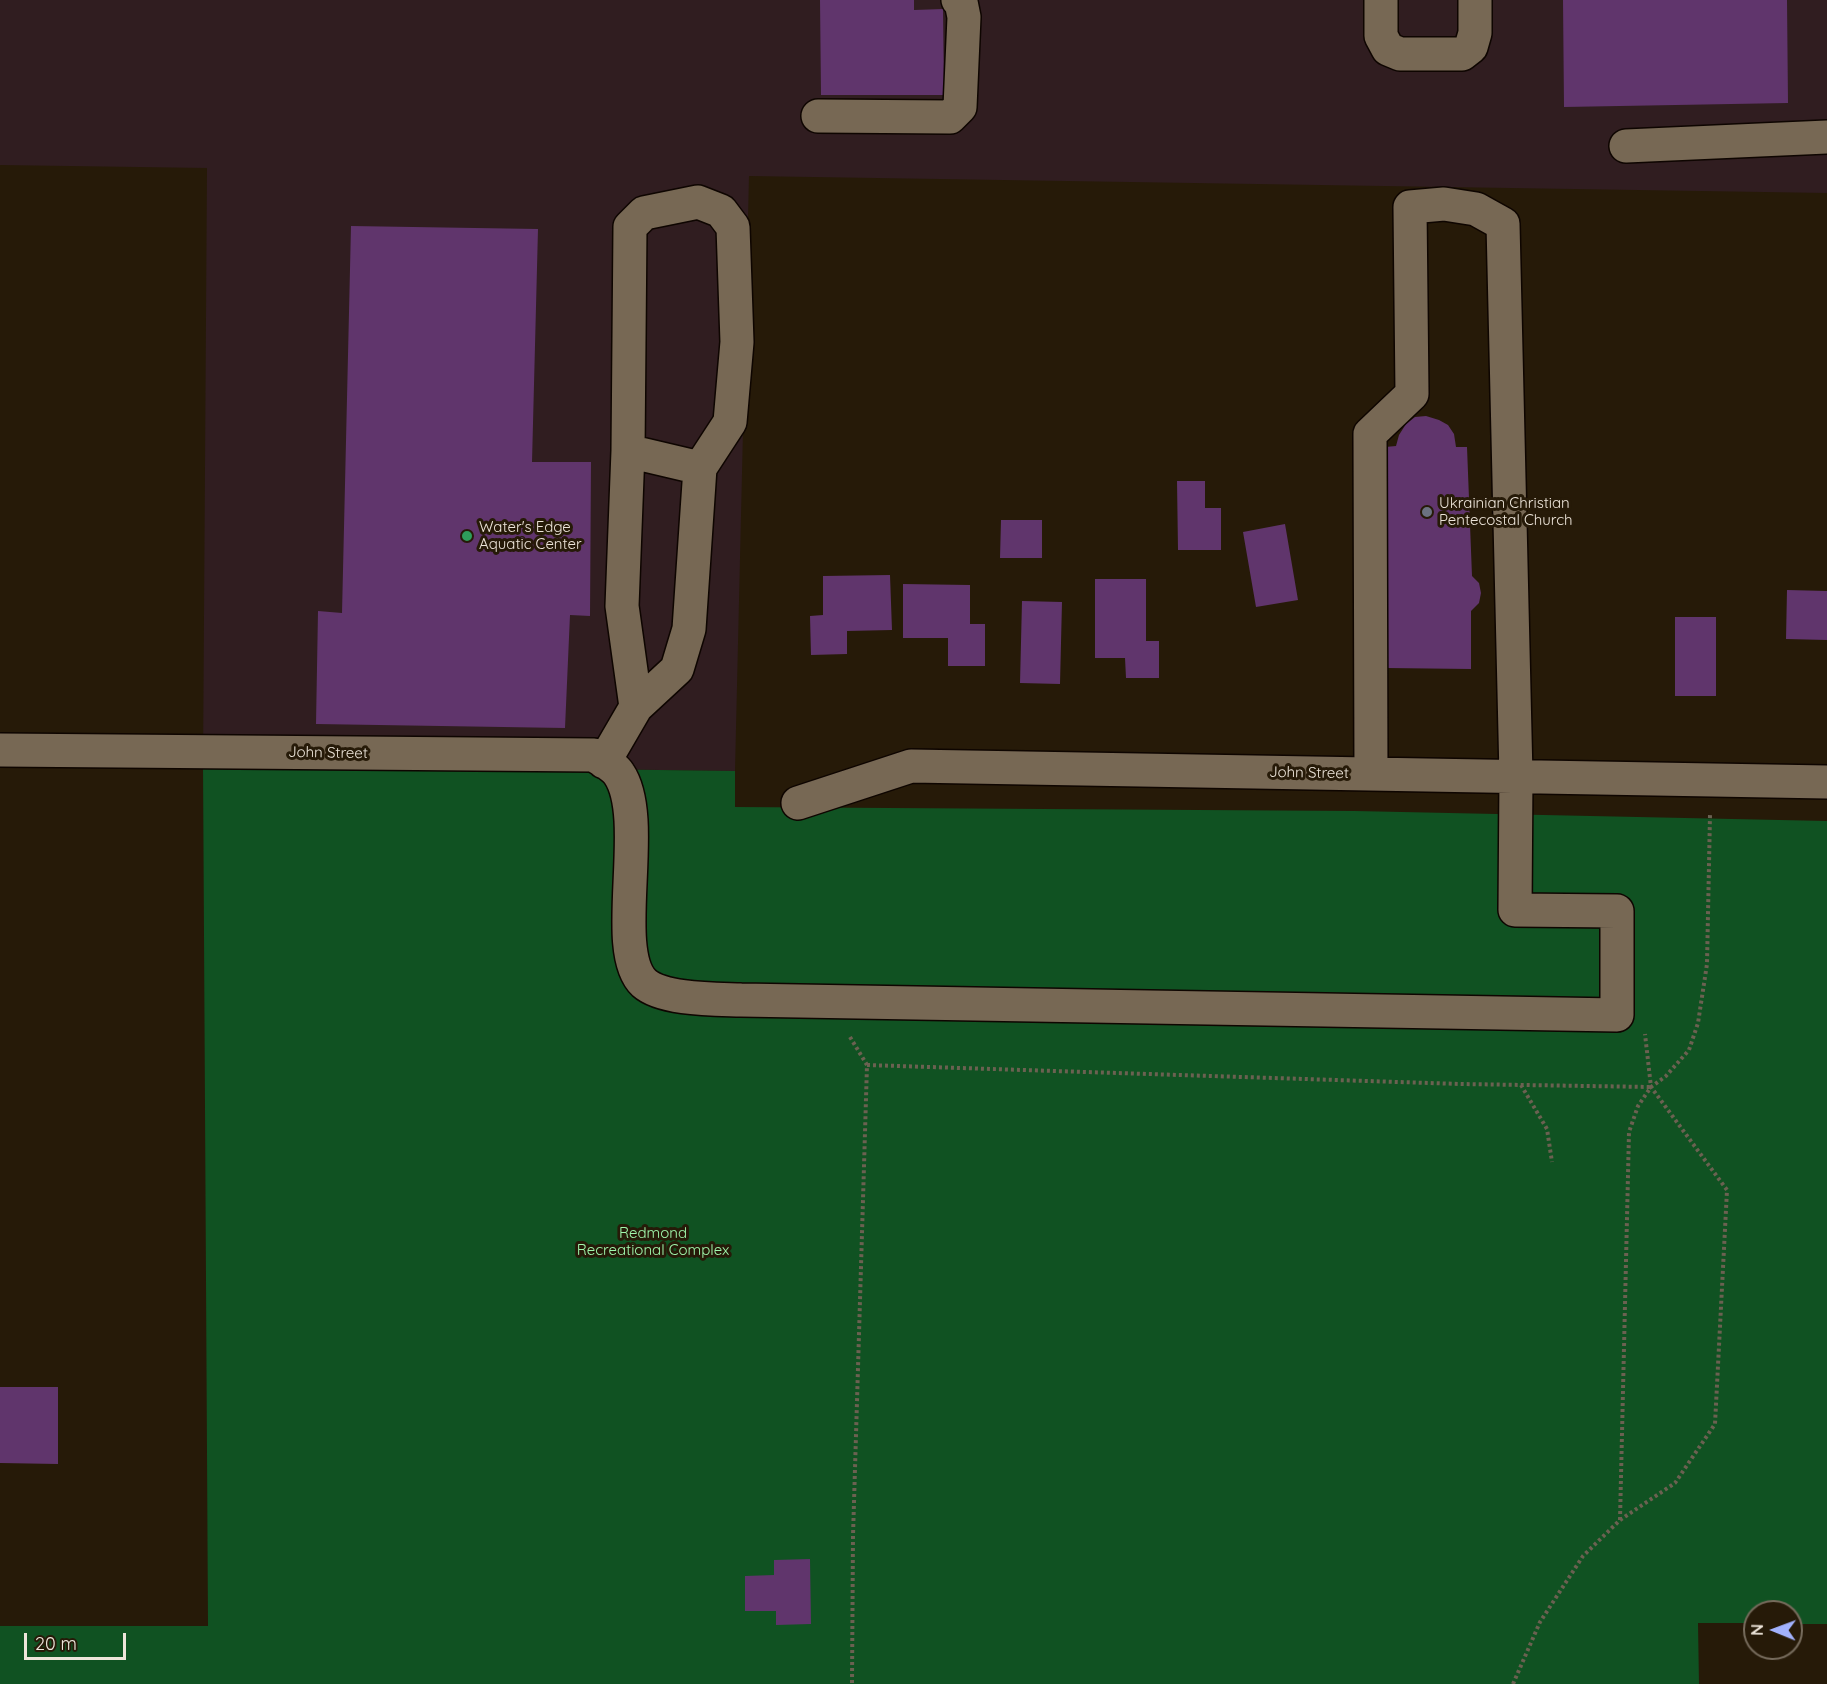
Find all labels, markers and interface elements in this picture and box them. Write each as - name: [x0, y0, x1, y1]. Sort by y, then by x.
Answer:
- place label: Ukrainian Christian Pentecostal Church: [1439, 494, 1573, 529]
- marker: Ukrainian Christian Pentecostal Church: [1420, 505, 1434, 519]
- place label: Water's Edge Aquatic Center: [479, 518, 582, 553]
- marker: Water's Edge Aquatic Center: [460, 529, 474, 543]
- street label: John Street: [288, 743, 368, 763]
- street label: John Street: [1269, 763, 1349, 783]
- park label: Redmond Recreational Complex: [577, 1224, 729, 1259]
- north arrow: [1743, 1600, 1803, 1660]
- scale bar: [27, 1621, 129, 1659]
- text: N: [1747, 1624, 1767, 1636]
- text: 20 m: [35, 1632, 77, 1655]

